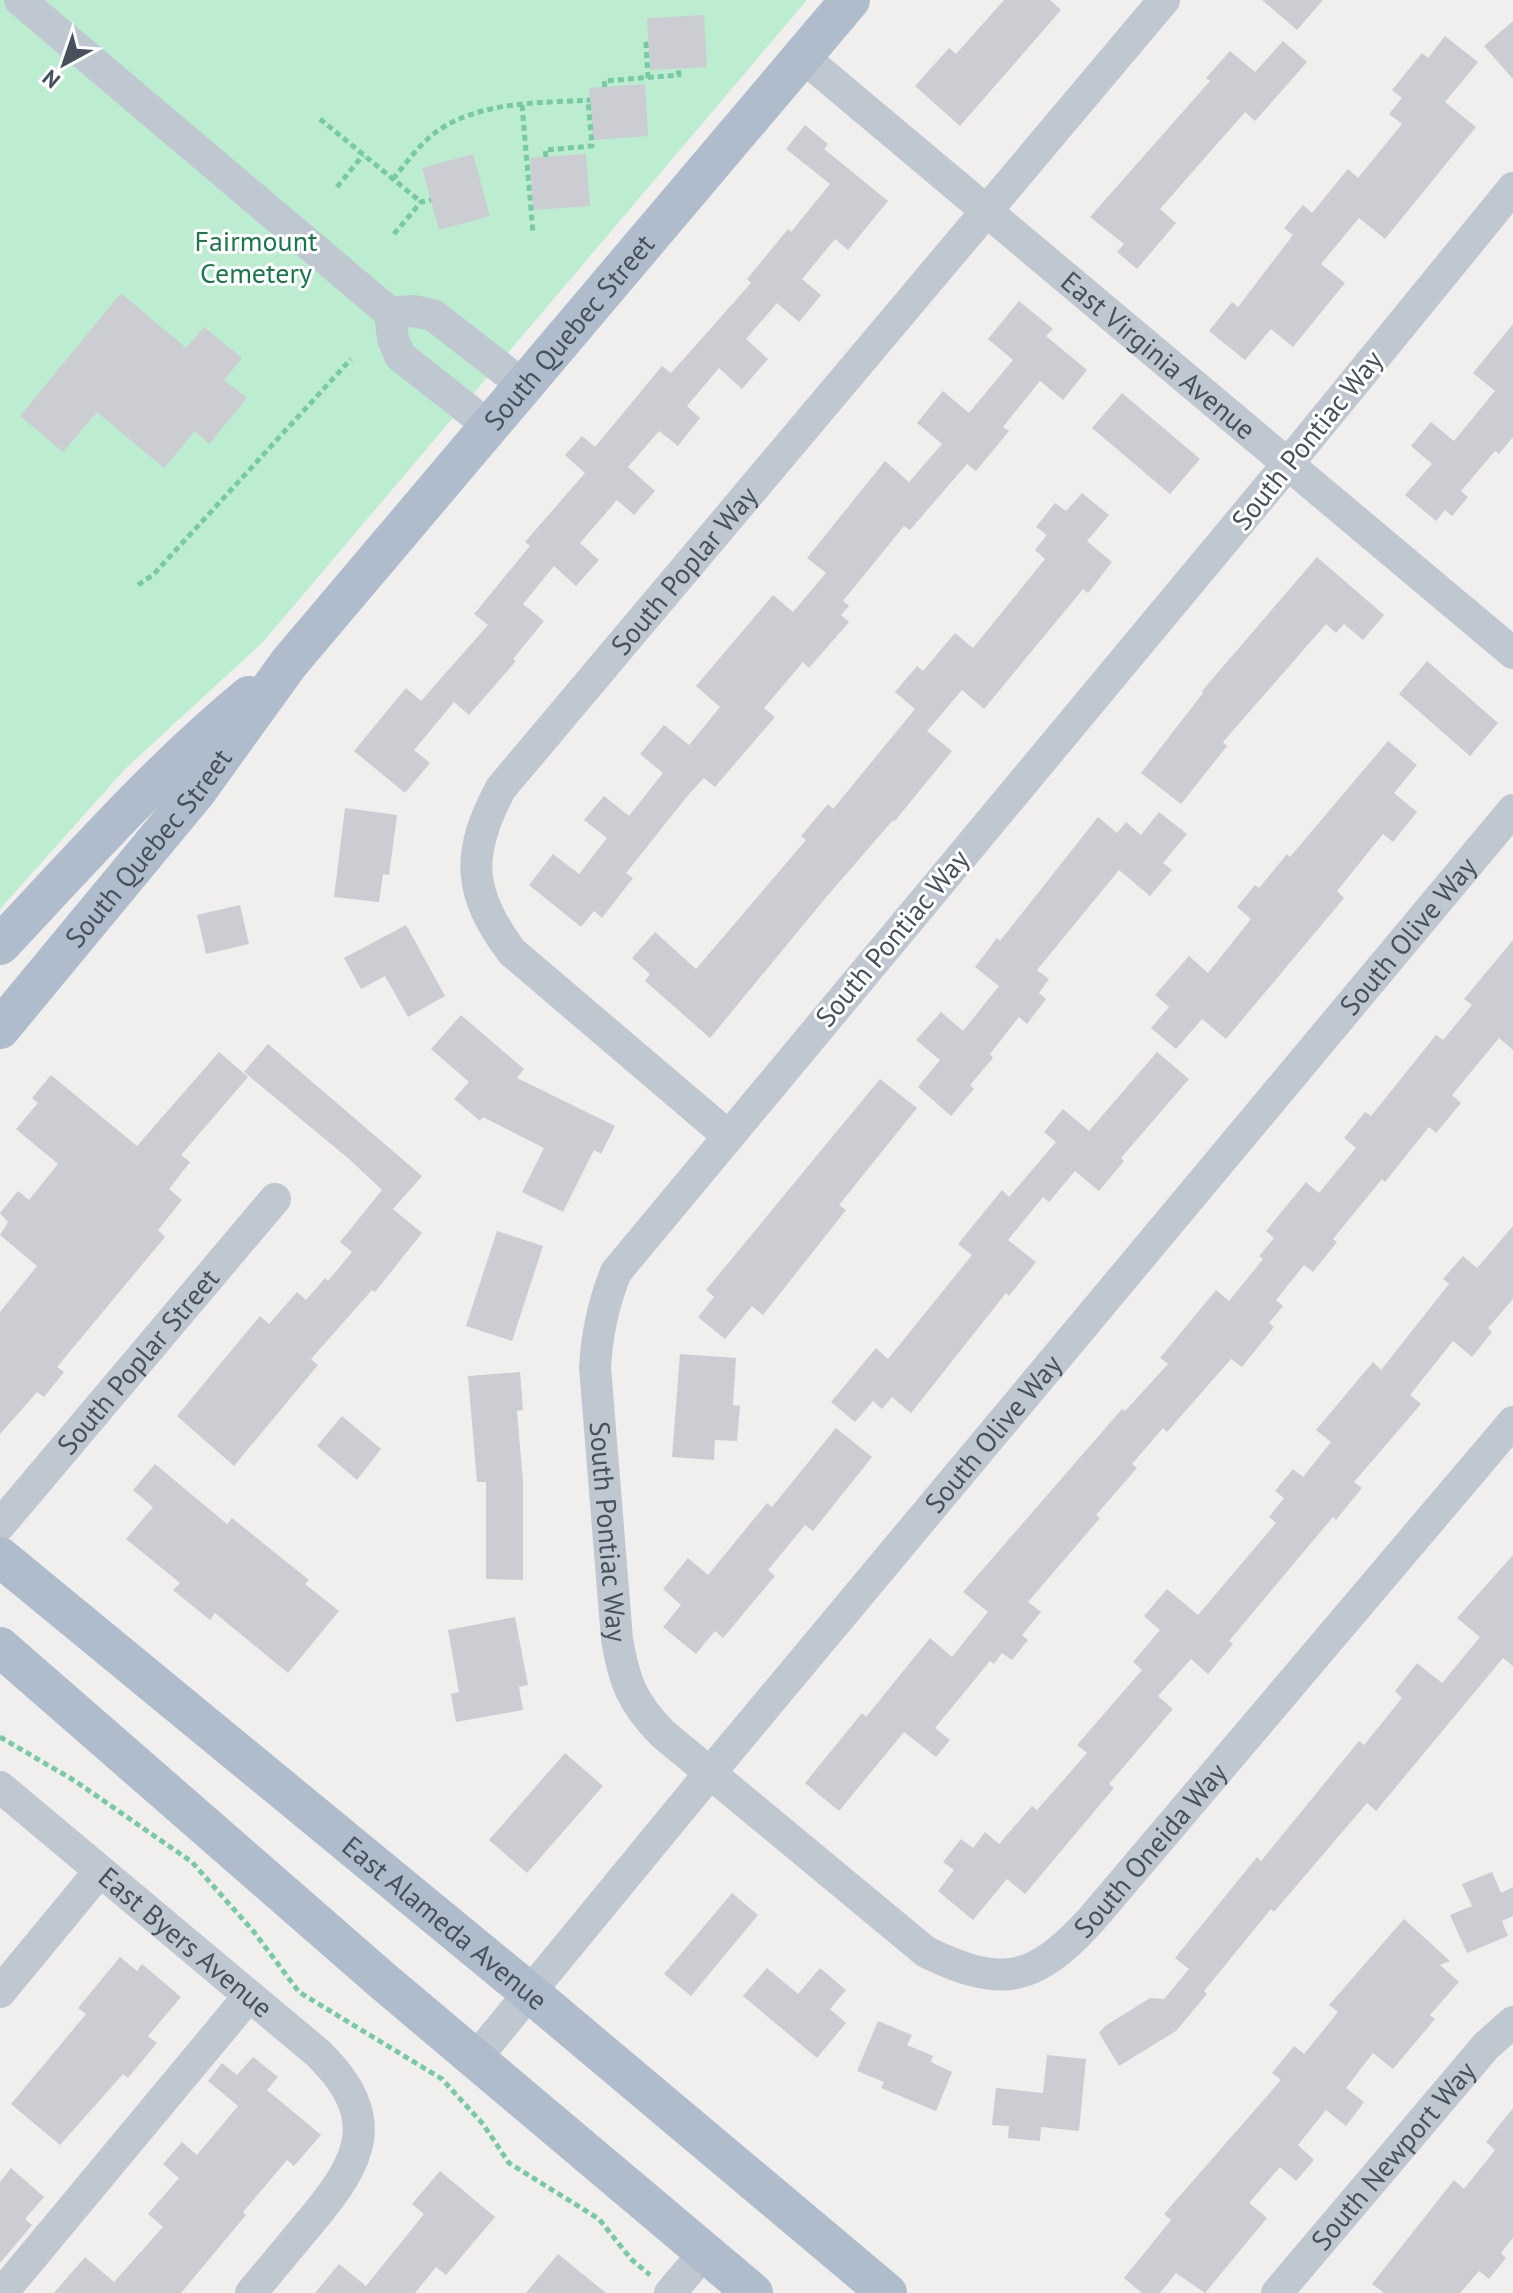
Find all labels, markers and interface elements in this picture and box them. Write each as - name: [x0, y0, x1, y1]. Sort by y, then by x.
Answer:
- north arrow: [24, 24, 104, 104]
- text: N: [37, 64, 66, 95]
- park label: Fairmount Cemetery: [194, 222, 318, 291]
- street label: South Quebec Street: [475, 226, 662, 438]
- street label: East Virginia Avenue: [1054, 263, 1264, 447]
- street label: South Pontiac Way: [1223, 342, 1391, 537]
- street label: South Poplar Way: [602, 478, 765, 662]
- street label: South Quebec Street: [56, 740, 240, 955]
- street label: South Pontiac Way: [806, 841, 977, 1034]
- street label: South Olive Way: [1331, 849, 1484, 1023]
- street label: South Poplar Street: [48, 1260, 227, 1462]
- street label: South Olive Way: [916, 1346, 1069, 1520]
- street label: South Pontiac Way: [581, 1420, 636, 1643]
- street label: South Oneida Way: [1065, 1755, 1235, 1945]
- street label: East Alameda Avenue: [335, 1827, 556, 2018]
- street label: East Byers Avenue: [91, 1858, 281, 2026]
- street label: South Newport Way: [1302, 2053, 1483, 2258]

